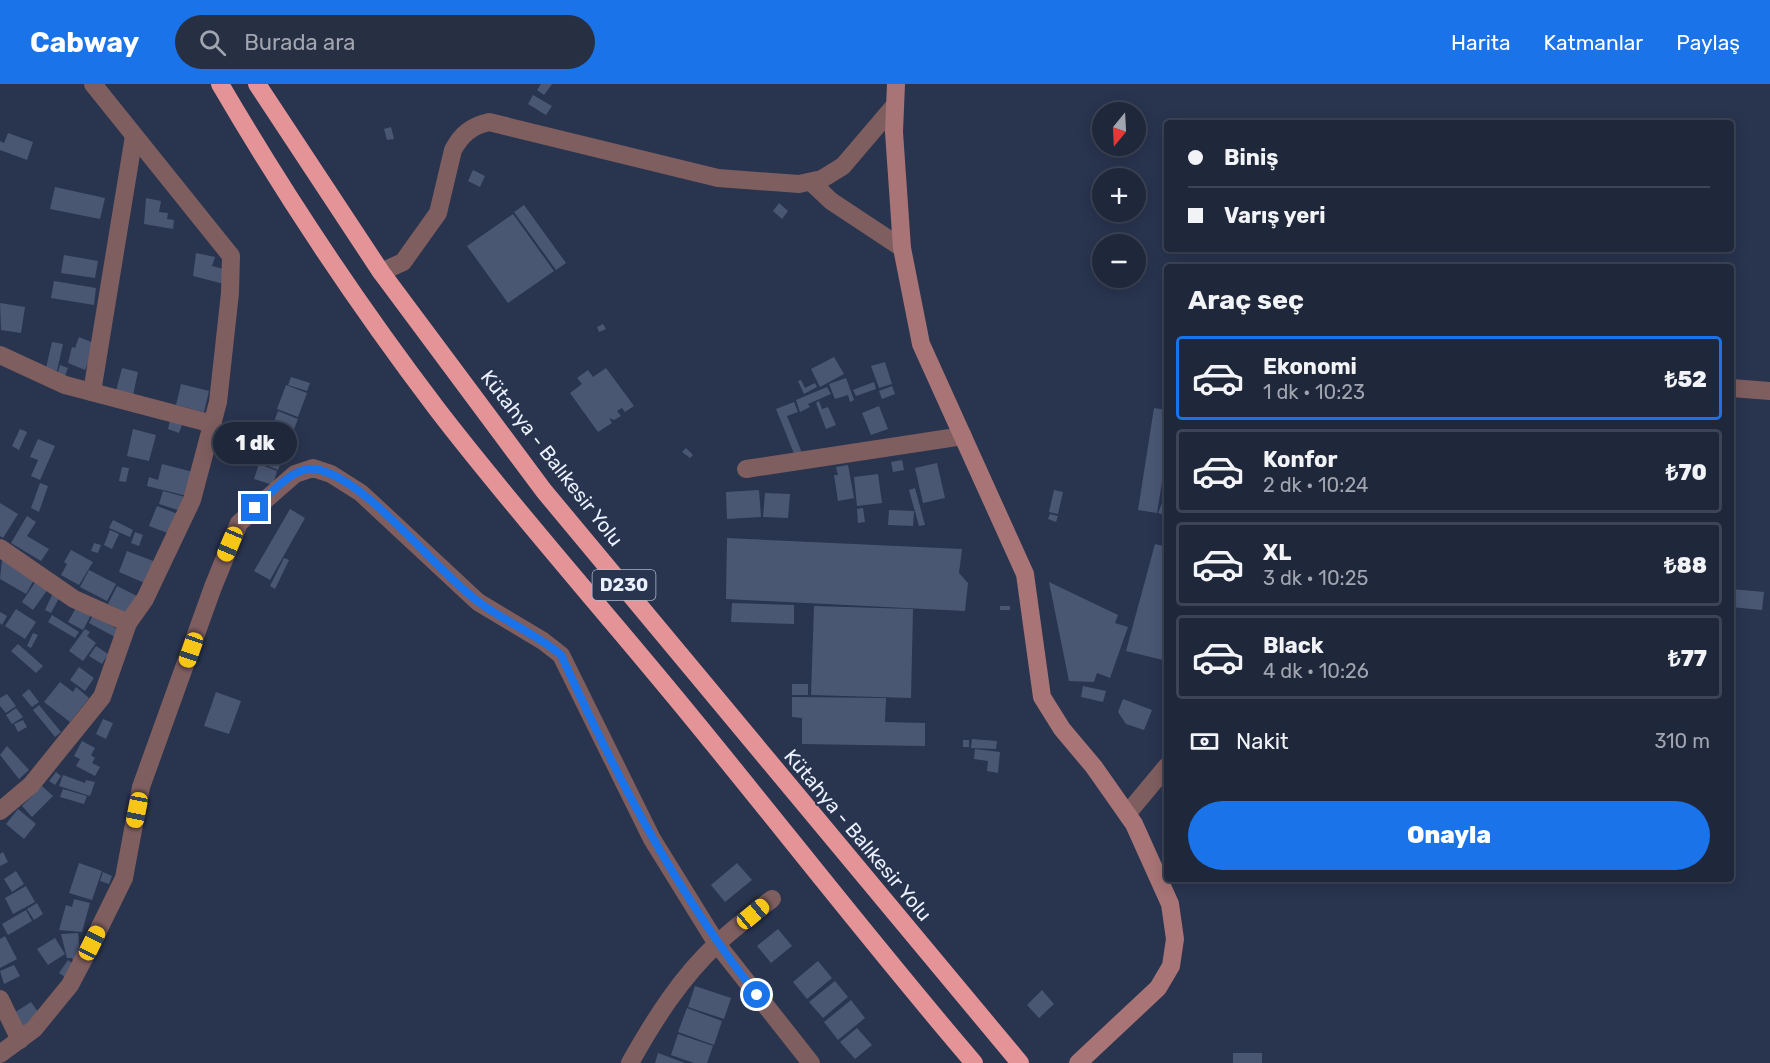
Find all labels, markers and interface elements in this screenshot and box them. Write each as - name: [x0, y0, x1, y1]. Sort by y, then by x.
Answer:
- search box: [175, 15, 595, 69]
- text: Cabway: [30, 26, 139, 59]
- icon: search: [196, 26, 229, 59]
- text: Burada ara: [244, 29, 356, 56]
- text: Harita: [1451, 30, 1511, 55]
- text: Katmanlar: [1544, 30, 1643, 55]
- text: Paylaş: [1676, 30, 1740, 55]
- north arrow: [1092, 102, 1146, 156]
- map controls: [1092, 102, 1146, 288]
- text: Biniş: [1224, 144, 1278, 171]
- button: +: [1092, 168, 1146, 222]
- text: Varış yeri: [1224, 202, 1326, 229]
- button: −: [1092, 234, 1146, 288]
- text: Araç seç: [1188, 284, 1304, 316]
- icon: car: [1191, 351, 1245, 405]
- text: Ekonomi: [1263, 353, 1357, 380]
- street label: Kütahya - Balıkesir Yolu: [476, 365, 628, 551]
- text: ₺52: [1665, 366, 1707, 393]
- text: 1 dk · 10:23: [1263, 380, 1365, 404]
- callout: 1 dk: [213, 421, 297, 463]
- text: 1 dk: [235, 431, 275, 455]
- icon: car: [1191, 444, 1245, 498]
- text: Konfor: [1263, 446, 1337, 473]
- text: ₺70: [1666, 459, 1707, 486]
- text: 2 dk · 10:24: [1263, 473, 1368, 497]
- route end: [241, 494, 268, 521]
- car: [215, 524, 245, 564]
- icon: car: [1191, 537, 1245, 591]
- text: XL: [1263, 539, 1291, 566]
- text: ₺88: [1664, 552, 1707, 579]
- text: 3 dk · 10:25: [1263, 566, 1368, 590]
- road number: D230: [592, 570, 656, 600]
- car: [177, 630, 205, 670]
- icon: car: [1191, 630, 1245, 684]
- text: Black: [1263, 632, 1324, 659]
- text: ₺77: [1668, 645, 1707, 672]
- text: 4 dk · 10:26: [1263, 659, 1369, 683]
- icon: cash: [1188, 725, 1221, 758]
- text: Nakit: [1236, 728, 1289, 755]
- text: 310 m: [1654, 729, 1710, 753]
- street label: Kütahya - Balıkesir Yolu: [779, 744, 937, 926]
- car: [125, 791, 149, 829]
- button: Onayla: [1188, 801, 1710, 870]
- car: [733, 896, 773, 932]
- car: [76, 923, 108, 963]
- route start: [743, 981, 770, 1008]

